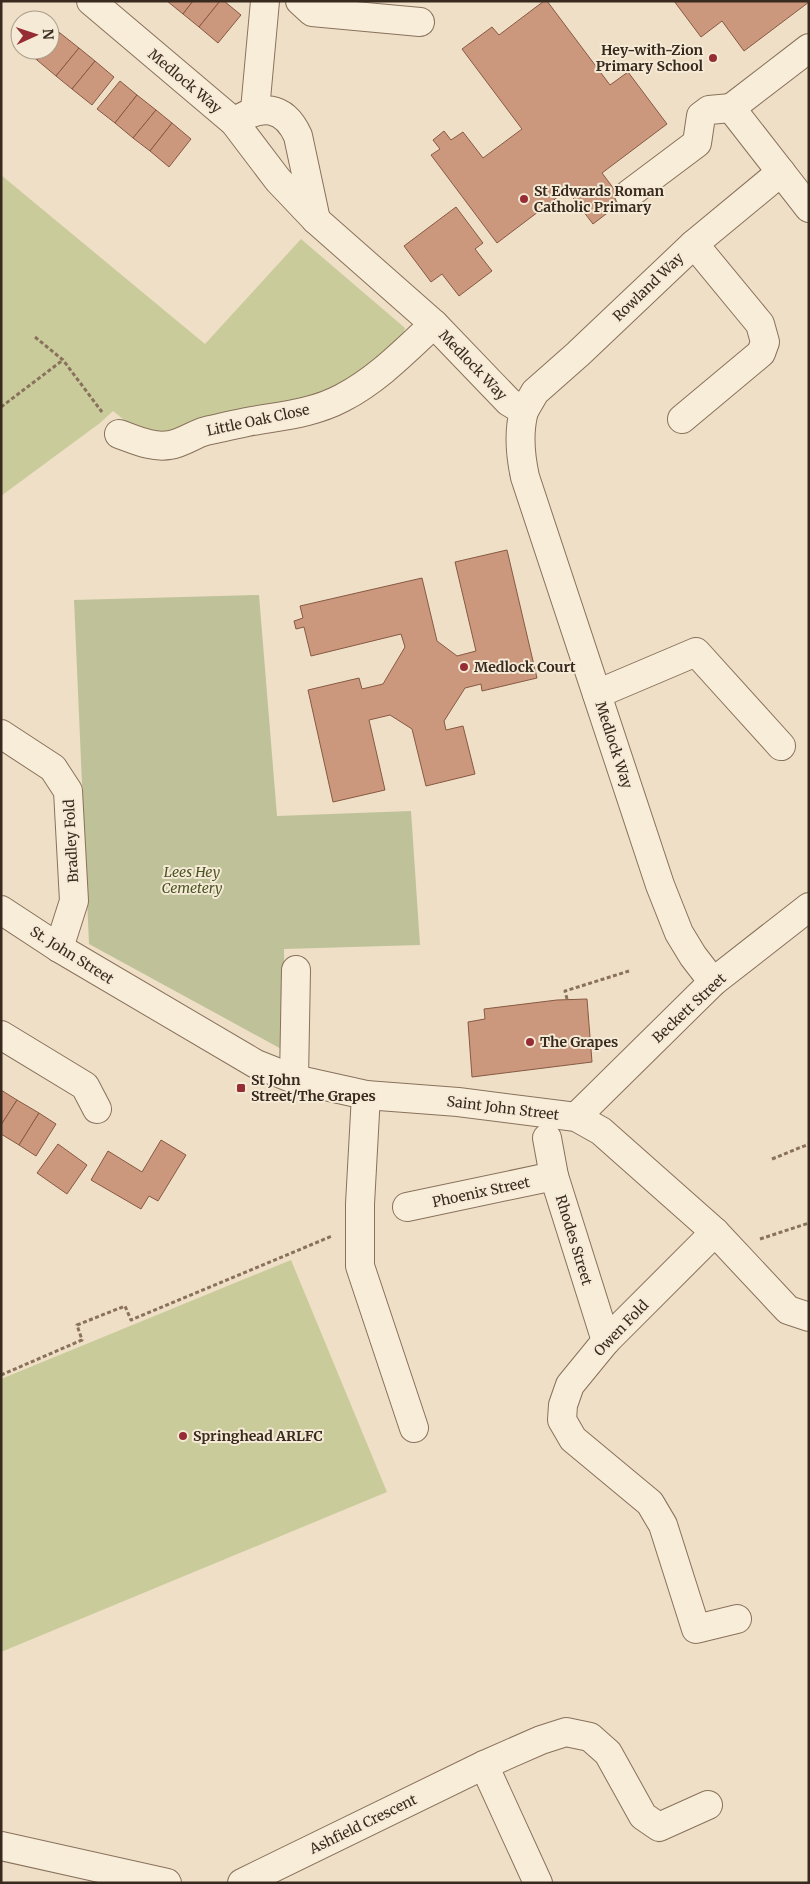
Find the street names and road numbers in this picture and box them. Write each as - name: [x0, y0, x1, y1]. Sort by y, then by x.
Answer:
- street label: Medlock Way: [145, 45, 226, 118]
- street label: Rowland Way: [609, 248, 688, 325]
- street label: Medlock Way: [435, 326, 512, 404]
- street label: Little Oak Close: [205, 400, 311, 440]
- street label: Medlock Way: [591, 699, 637, 792]
- street label: Bradley Fold: [60, 798, 82, 883]
- street label: St. John Street: [27, 922, 118, 988]
- street label: Beckett Street: [648, 969, 730, 1047]
- street label: Saint John Street: [446, 1092, 561, 1124]
- street label: Phoenix Street: [431, 1173, 532, 1211]
- street label: Rhodes Street: [552, 1193, 596, 1288]
- street label: Owen Fold: [590, 1296, 653, 1360]
- street label: Ashfield Crescent: [306, 1790, 420, 1858]

